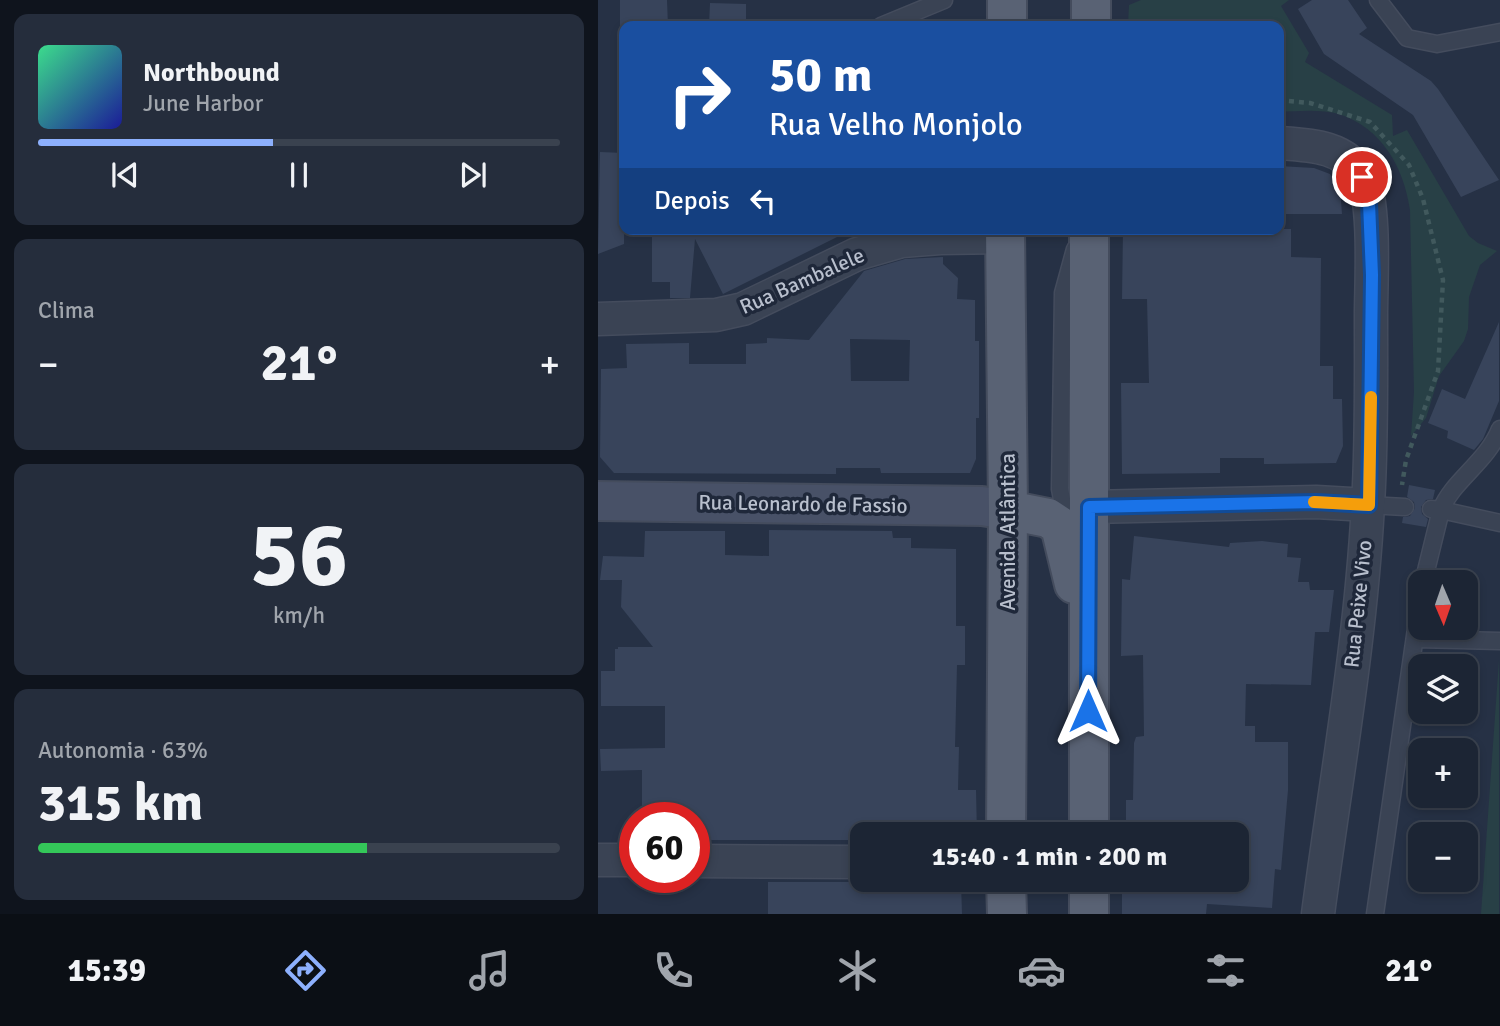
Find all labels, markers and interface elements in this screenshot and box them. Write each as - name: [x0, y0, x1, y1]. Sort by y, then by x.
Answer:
- text: 50 m: [769, 45, 872, 105]
- icon: right: [654, 49, 745, 140]
- text: Northbound: [143, 57, 280, 89]
- text: June Harbor: [143, 89, 263, 118]
- text: Rua Velho Monjolo: [769, 105, 1023, 144]
- pin: [1332, 147, 1392, 207]
- icon: previous: [106, 156, 144, 194]
- icon: pause: [280, 156, 318, 194]
- icon: next: [454, 156, 492, 194]
- icon: arrive: [1343, 158, 1381, 196]
- icon: left: [744, 182, 782, 220]
- text: Depois: [654, 185, 730, 217]
- street label: Rua Bambalele: [736, 242, 868, 320]
- text: Clima: [38, 296, 95, 325]
- text: 21°: [261, 331, 337, 395]
- text: −: [38, 341, 59, 388]
- text: +: [539, 341, 560, 388]
- street label: Avenida Atlântica: [995, 453, 1021, 611]
- street label: Rua Leonardo de Fassio: [698, 489, 908, 519]
- text: 56: [250, 499, 348, 612]
- street label: Rua Peixe Vivo: [1338, 539, 1378, 669]
- north arrow: [1408, 570, 1478, 640]
- map controls: [1408, 570, 1478, 892]
- text: km/h: [273, 601, 325, 630]
- button: layers: [1408, 654, 1478, 724]
- position arrow: [1051, 674, 1125, 748]
- text: Autonomia · 63%: [38, 736, 208, 765]
- button: +: [1408, 738, 1478, 808]
- text: 315 km: [38, 771, 203, 835]
- speed limit sign: 60: [619, 802, 710, 893]
- button: −: [1408, 822, 1478, 892]
- text: 15:40 · 1 min · 200 m: [932, 841, 1167, 873]
- icon: directions: [281, 946, 330, 995]
- icon: music: [465, 946, 514, 995]
- icon: phone: [649, 946, 698, 995]
- icon: climate: [833, 946, 882, 995]
- icon: car: [1017, 946, 1066, 995]
- icon: filters: [1201, 946, 1250, 995]
- text: 15:39: [68, 951, 146, 990]
- text: 21°: [1385, 951, 1432, 990]

